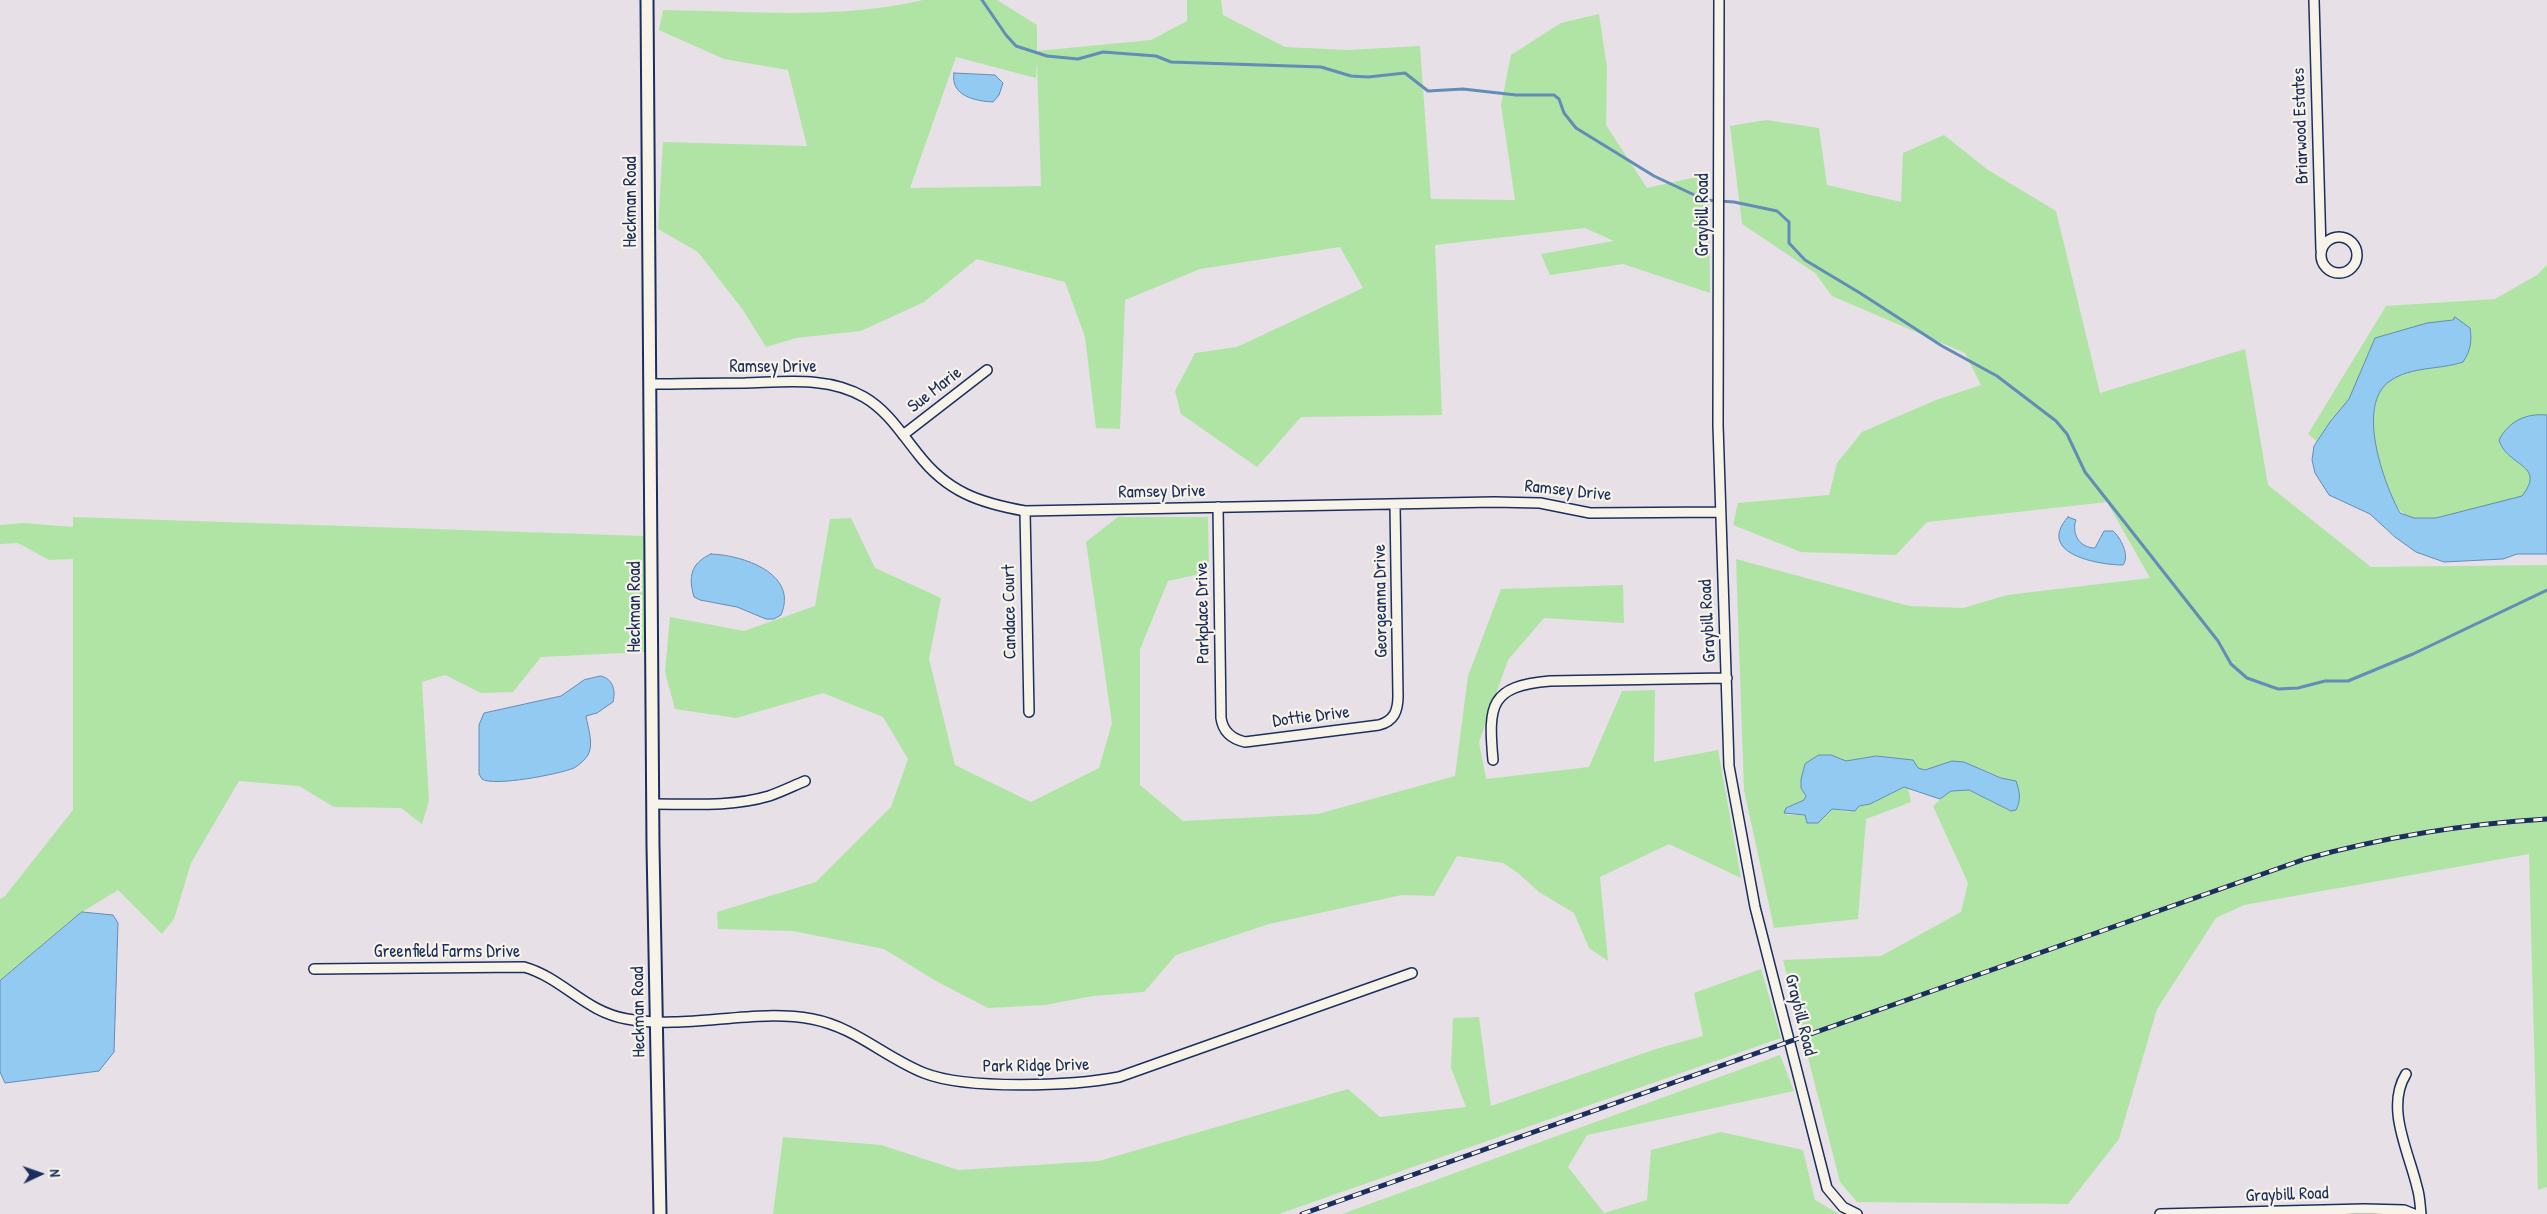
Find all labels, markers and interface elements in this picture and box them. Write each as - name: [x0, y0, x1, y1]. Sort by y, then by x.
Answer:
- street label: Briarwood Estates: [2288, 67, 2314, 185]
- street label: Heckman Road: [620, 156, 642, 248]
- street label: Graybill Road: [1692, 173, 1714, 257]
- street label: Ramsey Drive: [729, 356, 817, 378]
- street label: Sue Marie: [904, 362, 966, 418]
- street label: Ramsey Drive: [1524, 476, 1612, 506]
- street label: Ramsey Drive: [1118, 480, 1206, 504]
- street label: Georgeanna Drive: [1369, 544, 1393, 658]
- street label: Heckman Road: [624, 561, 646, 653]
- street label: Parkplace Drive: [1191, 562, 1215, 664]
- street label: Candace Court: [998, 564, 1022, 660]
- street label: Graybill Road: [1695, 579, 1721, 663]
- street label: Dottie Drive: [1271, 702, 1351, 732]
- street label: Greenfield Farms Drive: [374, 941, 520, 963]
- street label: Heckman Road: [627, 966, 651, 1058]
- street label: Graybill Road: [1779, 972, 1821, 1058]
- street label: Park Ridge Drive: [982, 1054, 1090, 1078]
- north arrow: [15, 1149, 65, 1199]
- text: N: [46, 1169, 65, 1177]
- street label: Graybill Road: [2245, 1183, 2329, 1207]

